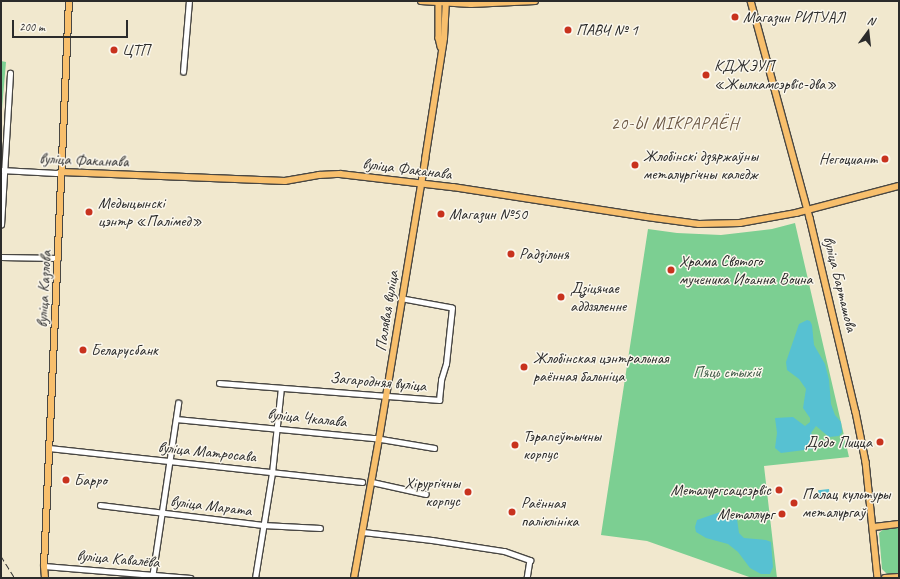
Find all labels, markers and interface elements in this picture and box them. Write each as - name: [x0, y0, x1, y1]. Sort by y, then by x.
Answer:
- place label: Магазин РИТУАЛ: [743, 7, 845, 27]
- scale bar: [14, 12, 130, 38]
- marker: Магазин РИТУАЛ: [730, 12, 740, 22]
- north arrow: [848, 12, 888, 52]
- text: N: [866, 13, 876, 28]
- text: 200 m: [19, 19, 45, 35]
- place label: ПАВЧ № 1: [576, 20, 638, 40]
- marker: ПАВЧ № 1: [563, 25, 573, 35]
- place label: ЦТП: [122, 40, 149, 60]
- marker: ЦТП: [109, 45, 119, 55]
- place label: КДЖЭУП «Жылкамсэрвіс-два»: [714, 56, 837, 94]
- marker: КДЖЭУП «Жылкамсэрвіс-два»: [701, 70, 711, 80]
- district label: 20-Ы МІКРАРАЁН: [610, 114, 740, 134]
- place label: Жлобінскі дзяржаўны металургічны каледж: [643, 146, 758, 184]
- street label: вуліца Факанава: [39, 149, 129, 171]
- place label: Негоциант: [819, 149, 877, 169]
- street label: вуліца Факанава: [361, 154, 453, 184]
- marker: Негоциант: [880, 154, 890, 164]
- marker: Жлобінскі дзяржаўны металургічны каледж: [630, 160, 640, 170]
- place label: Медыцынскі цэнтр «Палімед»: [98, 193, 202, 231]
- place label: Магазин №50: [449, 204, 527, 224]
- marker: Медыцынскі цэнтр «Палімед»: [83, 206, 95, 218]
- marker: Магазин №50: [436, 209, 446, 219]
- street label: вуліца Барташова: [819, 234, 861, 334]
- place label: Радзільня: [519, 244, 569, 264]
- marker: Радзільня: [506, 249, 516, 259]
- street label: вуліца Казлова: [32, 251, 56, 327]
- place label: Храма Святого мученика Иоанна Воина: [679, 251, 813, 289]
- marker: Храма Святого мученика Иоанна Воина: [666, 265, 676, 275]
- street label: Палявая вуліца: [371, 270, 403, 352]
- place label: Дзіцячае аддзяленне: [570, 278, 626, 316]
- marker: Дзіцячае аддзяленне: [555, 291, 567, 303]
- place label: Беларусбанк: [91, 340, 158, 360]
- marker: Беларусбанк: [78, 345, 88, 355]
- place label: Жлобінская цэнтральная раённая бальніца: [533, 348, 669, 386]
- marker: Жлобінская цэнтральная раённая бальніца: [518, 361, 530, 373]
- park label: Пяць стыхій: [692, 362, 762, 382]
- street label: Загародняя вуліца: [329, 368, 427, 396]
- street label: вуліца Чкалава: [266, 404, 348, 432]
- place label: Тэрапеўтычны корпус: [523, 426, 601, 464]
- place label: Додо Пицца: [805, 432, 872, 452]
- street label: вуліца Матросава: [157, 437, 257, 467]
- marker: Додо Пицца: [875, 437, 885, 447]
- marker: Тэрапеўтычны корпус: [510, 440, 520, 450]
- place label: Барро: [74, 470, 107, 490]
- place label: Хірургічны корпус: [405, 473, 460, 511]
- marker: Барро: [61, 475, 71, 485]
- place label: Металургсацсэрвіс: [671, 480, 771, 500]
- place label: Палац культуры металургаў: [802, 484, 890, 522]
- marker: Металургсацсэрвіс: [774, 485, 784, 495]
- marker: Хірургічны корпус: [463, 487, 473, 497]
- street label: вуліца Марата: [169, 491, 253, 521]
- place label: Раённая паліклініка: [521, 493, 579, 531]
- marker: Палац культуры металургаў: [789, 498, 799, 508]
- place label: Металлург: [717, 504, 774, 524]
- marker: Раённая паліклініка: [506, 506, 518, 518]
- marker: Металлург: [777, 509, 787, 519]
- street label: вуліца Кавалёва: [76, 546, 160, 572]

